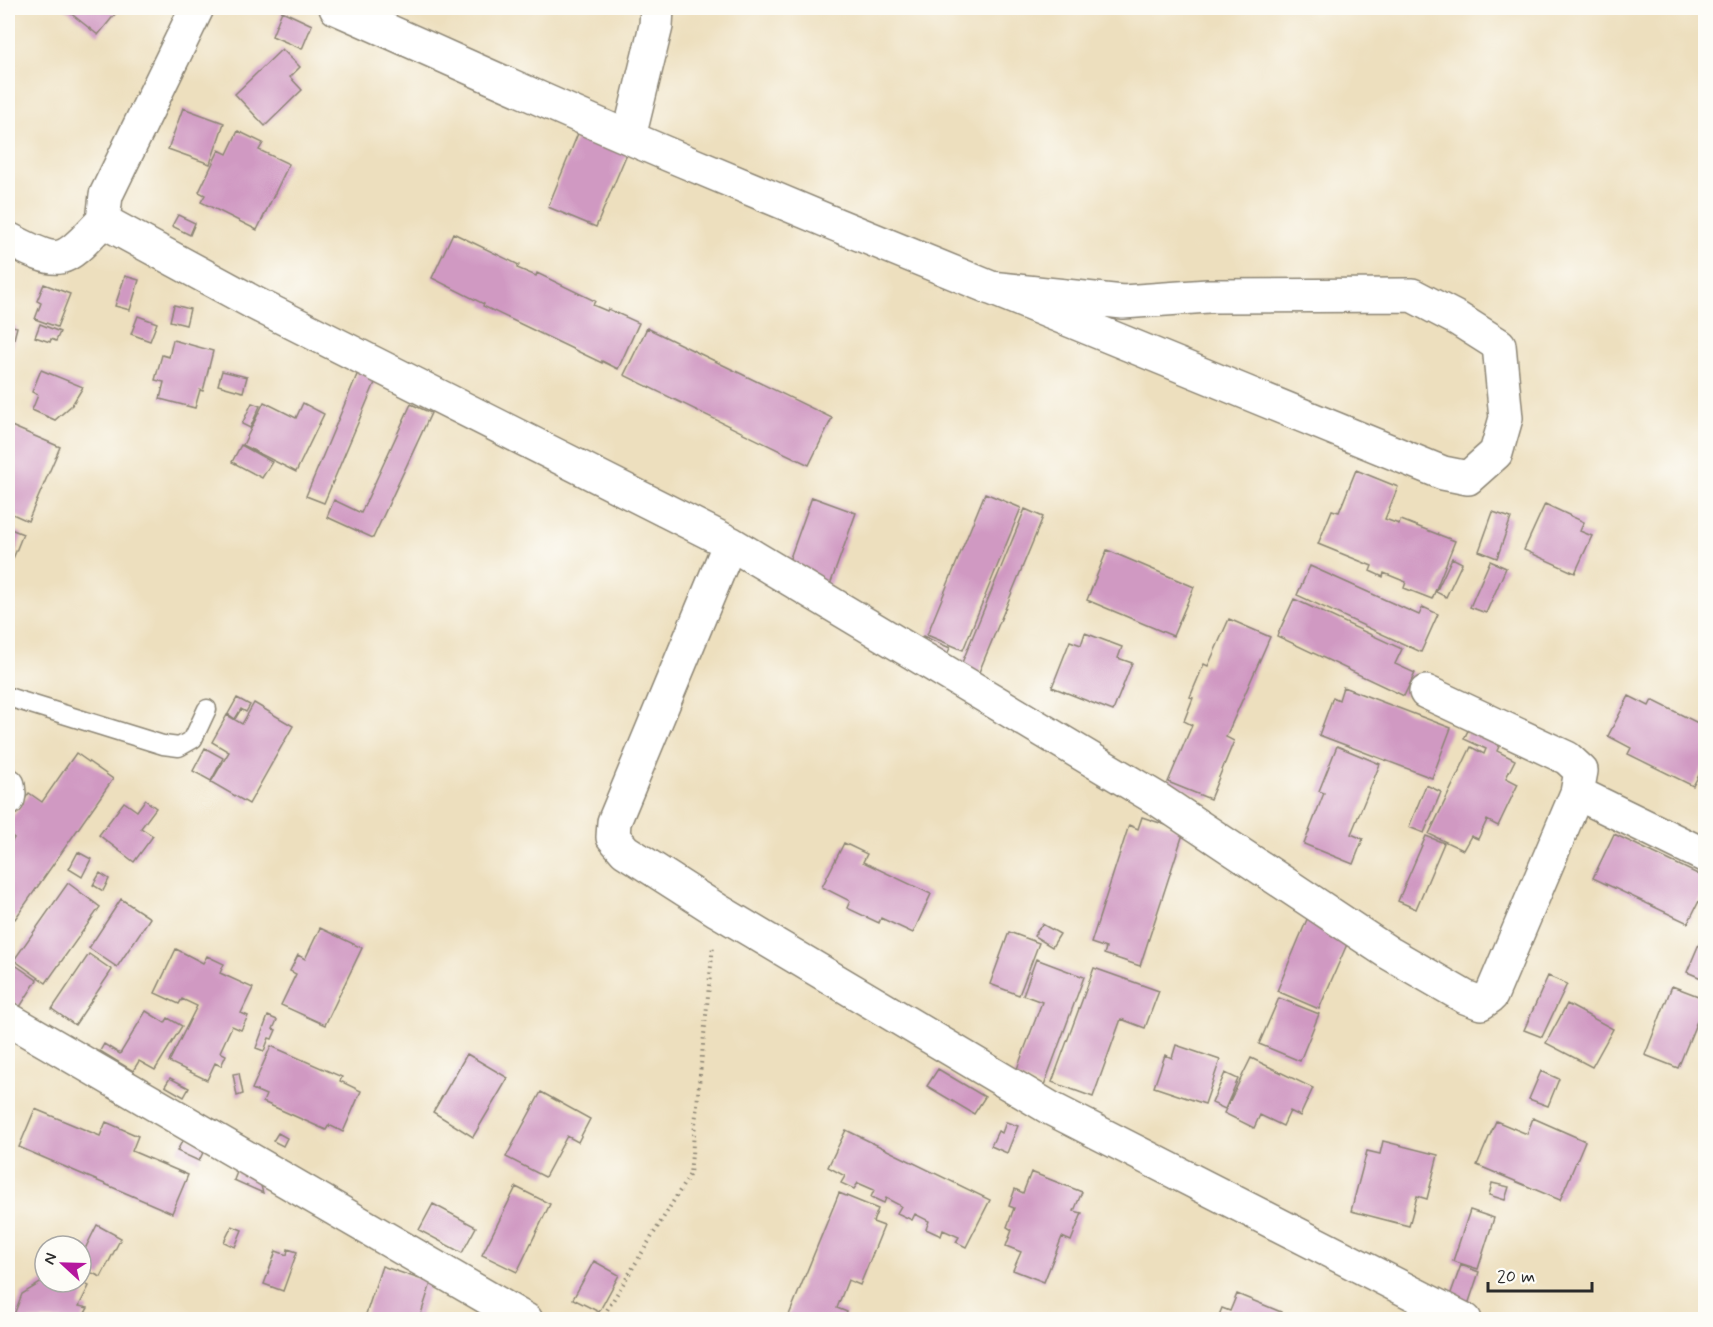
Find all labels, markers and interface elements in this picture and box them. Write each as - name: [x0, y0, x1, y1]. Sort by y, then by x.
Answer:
- north arrow: [33, 1234, 93, 1294]
- text: N: [39, 1250, 62, 1268]
- scale bar: [1488, 1255, 1592, 1293]
- text: 20 m: [1497, 1265, 1535, 1289]

